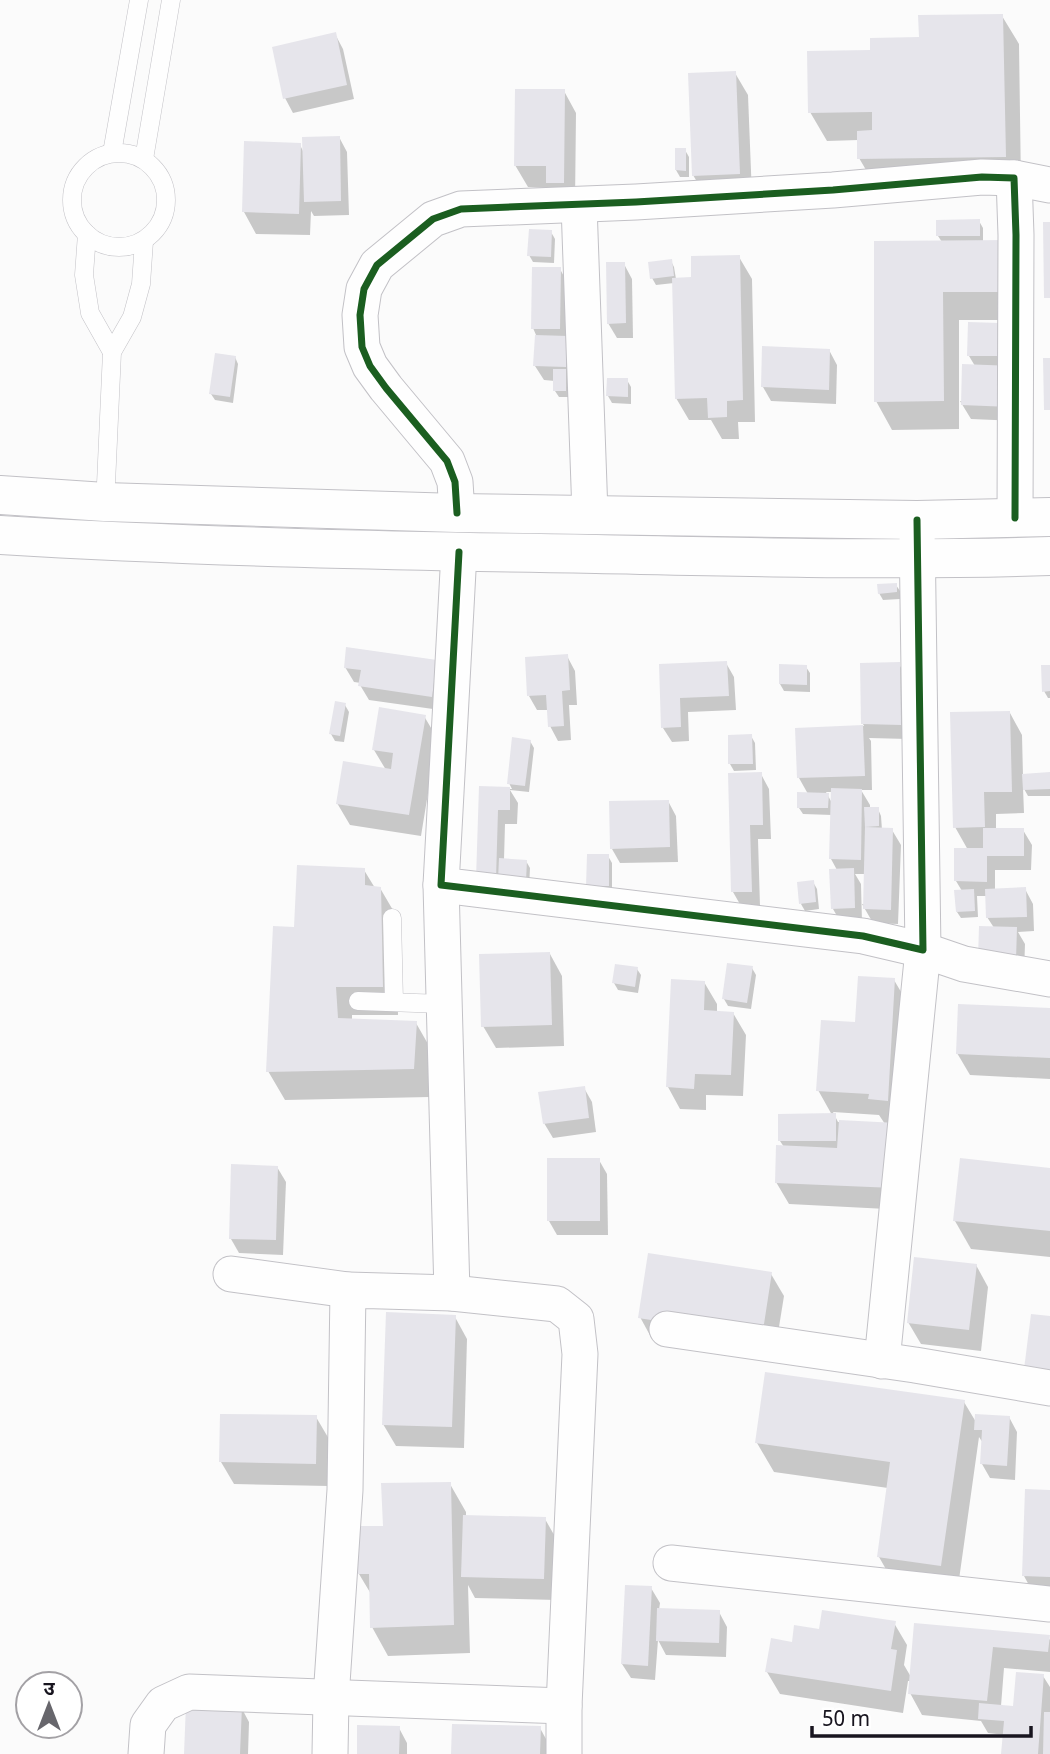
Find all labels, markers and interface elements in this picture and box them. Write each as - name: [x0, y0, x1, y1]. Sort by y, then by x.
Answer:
- north arrow: [14, 1670, 84, 1740]
- text: उ: [43, 1678, 55, 1703]
- scale bar: [812, 1694, 1031, 1738]
- text: 50 m: [822, 1707, 870, 1735]

